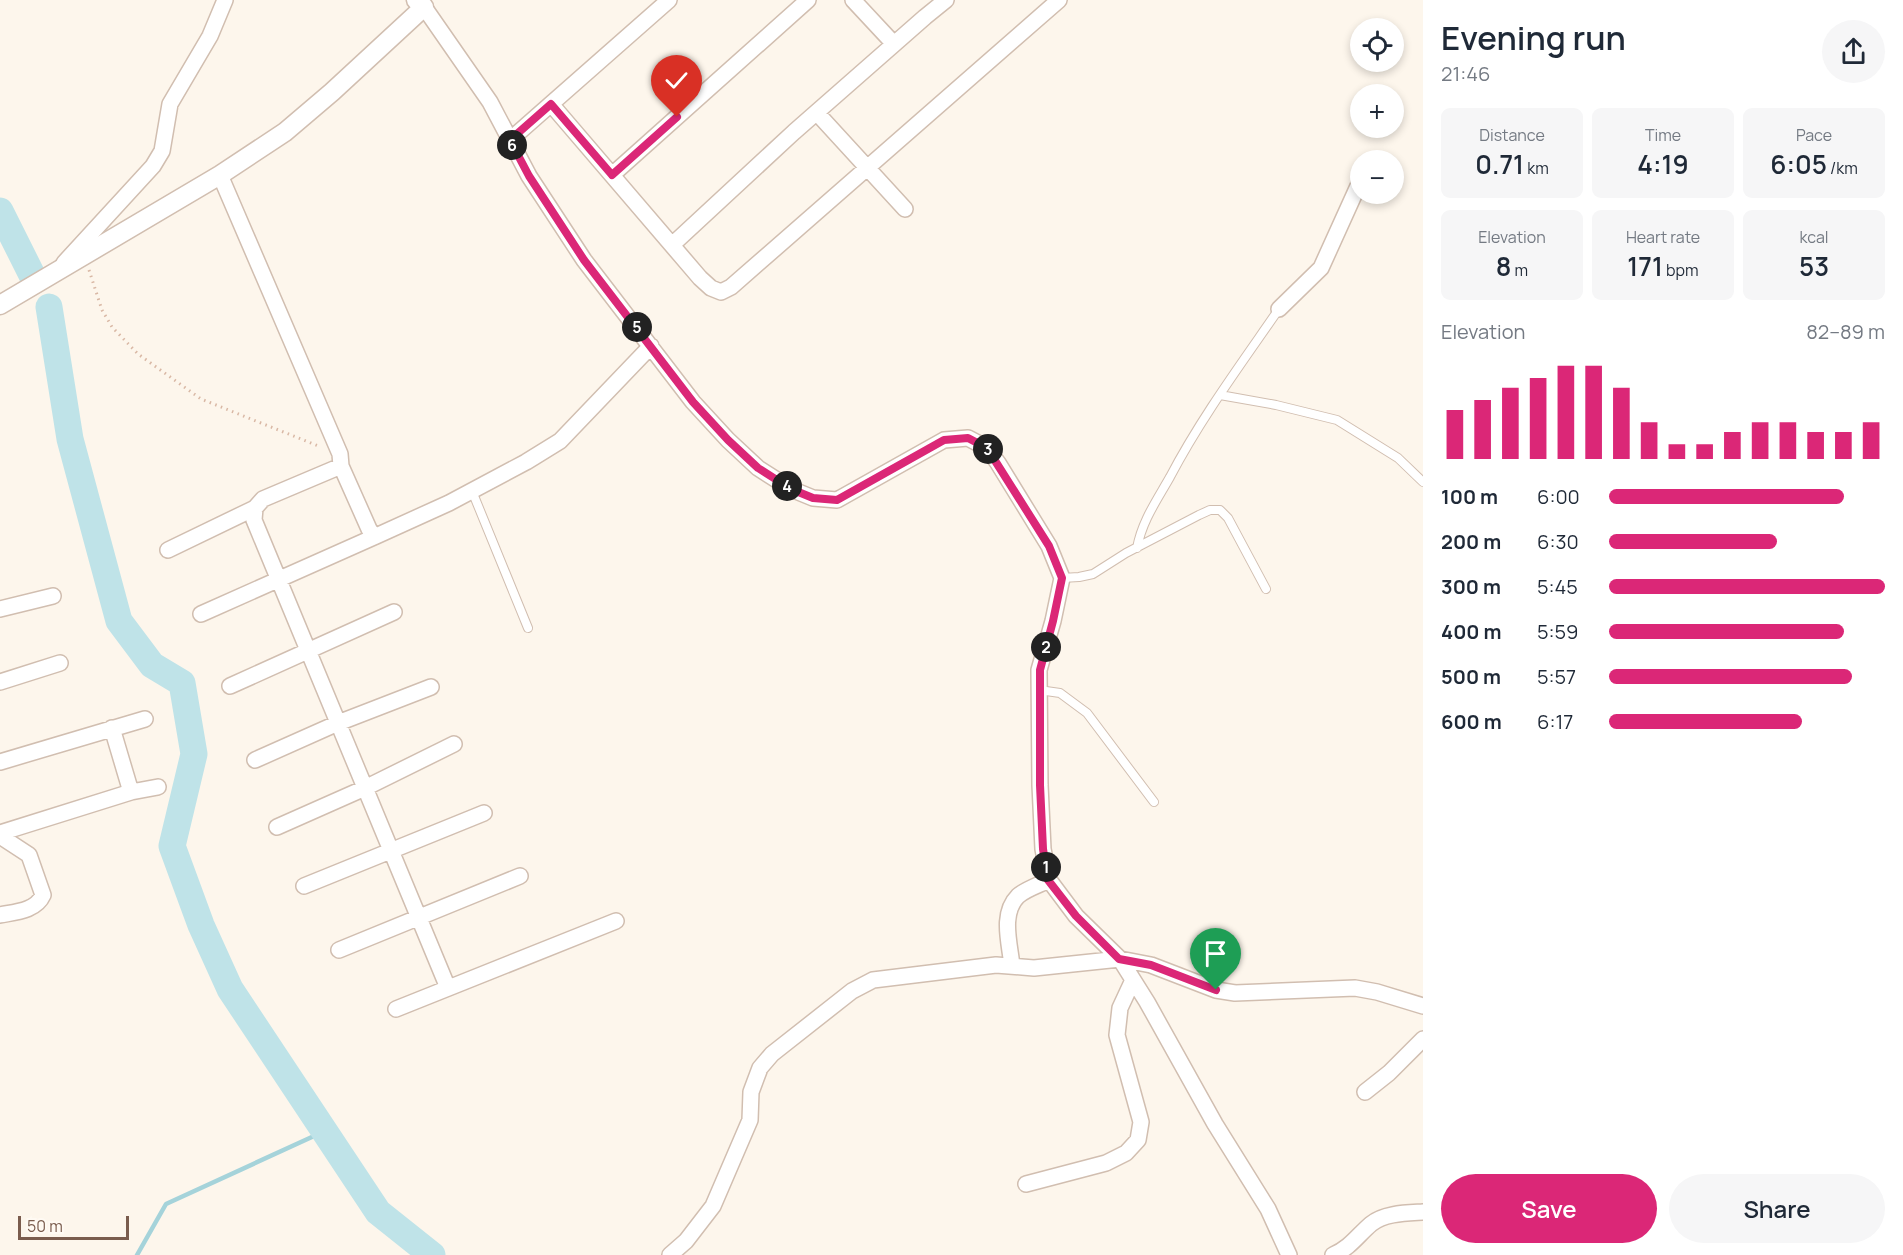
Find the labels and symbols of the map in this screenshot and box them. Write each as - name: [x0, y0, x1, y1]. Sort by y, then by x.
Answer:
- pin: [651, 55, 702, 117]
- pin: 6: [497, 130, 527, 160]
- pin: 5: [622, 312, 652, 342]
- pin: 3: [973, 434, 1003, 464]
- pin: 4: [772, 471, 802, 501]
- pin: 2: [1031, 632, 1061, 662]
- pin: 1: [1031, 852, 1061, 882]
- pin: [1190, 928, 1241, 990]
- scale bar: [18, 1213, 129, 1240]

